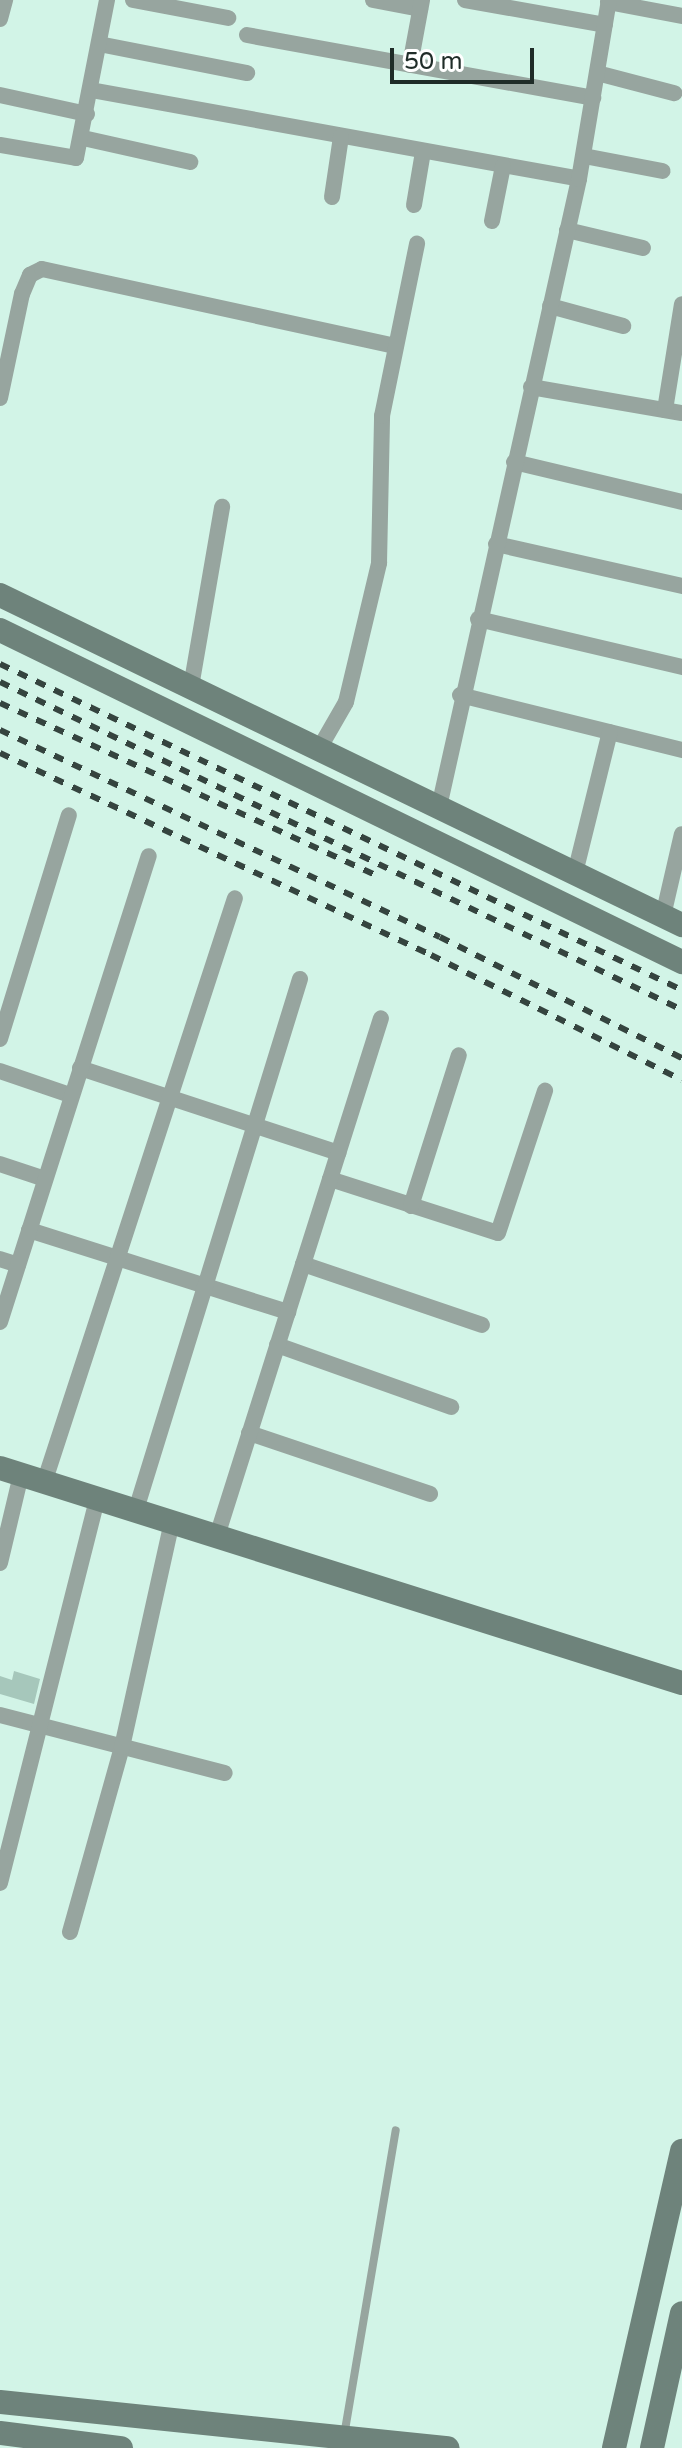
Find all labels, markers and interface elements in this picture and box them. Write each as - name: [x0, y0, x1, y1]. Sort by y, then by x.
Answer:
- scale bar: [394, 32, 538, 82]
- text: 50 m: [404, 47, 462, 76]

